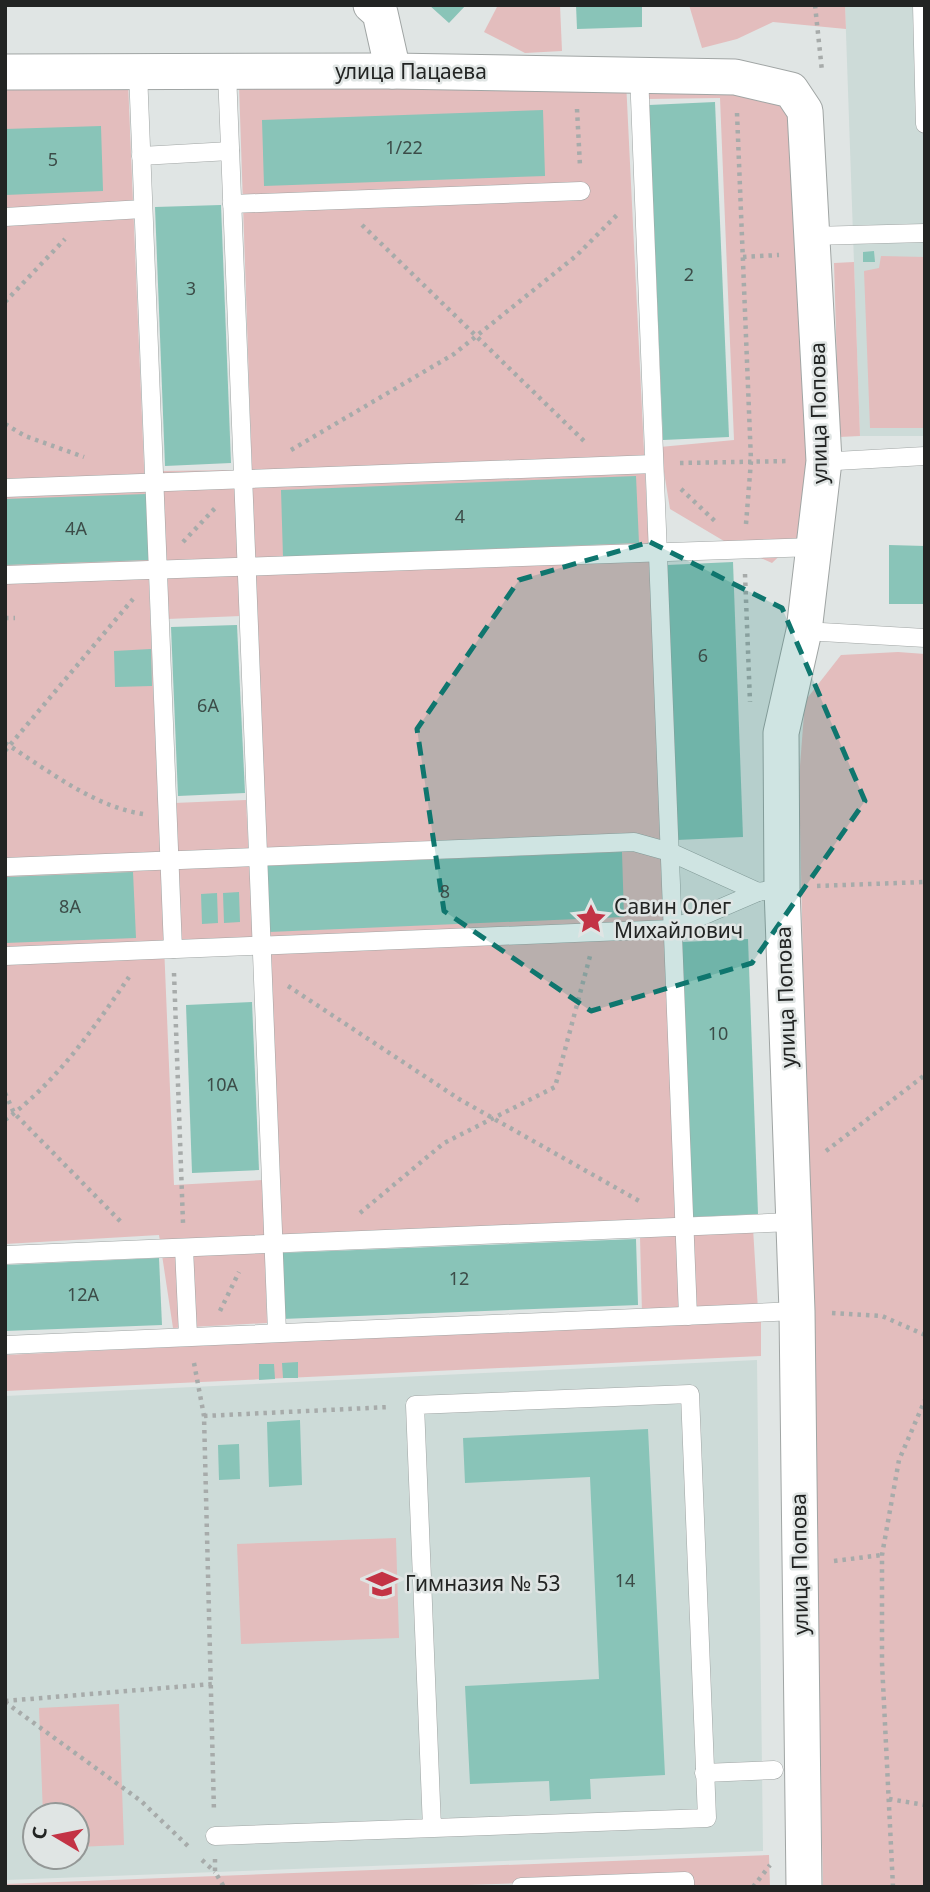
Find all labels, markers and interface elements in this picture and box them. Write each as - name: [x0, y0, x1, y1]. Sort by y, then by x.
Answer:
- street label: улица Пацаева: [335, 57, 487, 85]
- house number: 1/22: [385, 135, 423, 159]
- house number: 5: [48, 147, 58, 171]
- house number: 2: [684, 262, 694, 286]
- house number: 3: [186, 276, 196, 300]
- street label: улица Попова: [803, 342, 833, 484]
- house number: 4: [455, 504, 465, 528]
- house number: 4А: [65, 516, 87, 540]
- house number: 6: [698, 643, 708, 667]
- house number: 6А: [197, 693, 219, 717]
- house number: 8: [440, 879, 450, 903]
- place label: Савин Олег Михайлович: [614, 892, 743, 944]
- house number: 8А: [59, 894, 81, 918]
- place icon: Савин Олег Михайлович: [574, 902, 608, 936]
- street label: улица Попова: [769, 926, 801, 1068]
- house number: 10: [708, 1021, 728, 1045]
- house number: 10А: [206, 1072, 239, 1096]
- house number: 12: [449, 1266, 469, 1290]
- house number: 12А: [67, 1282, 100, 1306]
- street label: улица Попова: [784, 1493, 814, 1635]
- school or university icon: Гимназия № 53: [365, 1567, 399, 1601]
- house number: 14: [615, 1568, 635, 1592]
- place label: Гимназия № 53: [405, 1569, 561, 1597]
- north arrow: [21, 1801, 91, 1871]
- text: С: [25, 1825, 53, 1841]

